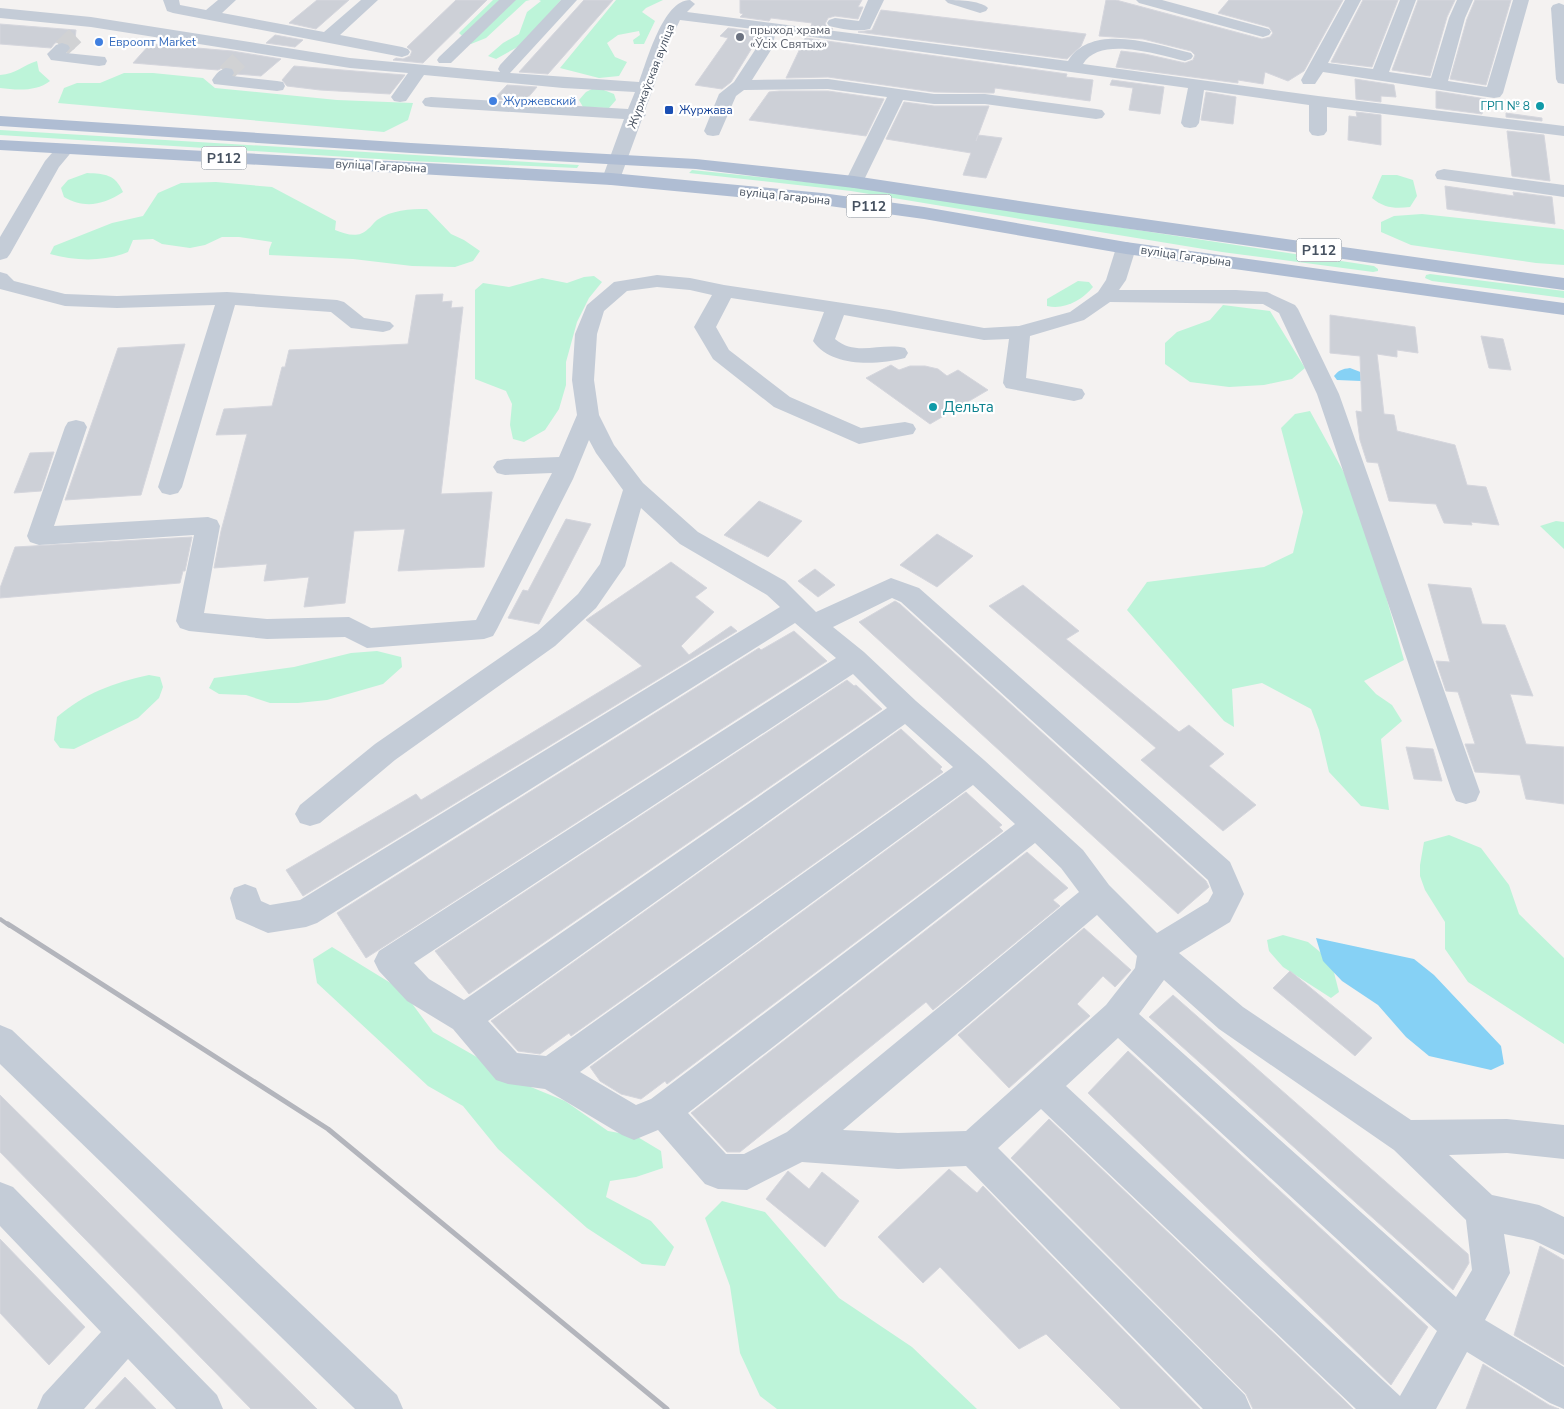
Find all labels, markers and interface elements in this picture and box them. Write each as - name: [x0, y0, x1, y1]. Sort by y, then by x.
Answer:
- street label: Журжаўская вуліца: [624, 21, 678, 131]
- place label: прыход храма «Ўсіх Святых»: [750, 22, 831, 52]
- marker: прыход храма «Ўсіх Святых»: [734, 31, 746, 43]
- place label: Евроопт Market: [109, 34, 197, 50]
- marker: Евроопт Market: [93, 36, 105, 48]
- place label: Журжевский: [503, 93, 576, 109]
- marker: Журжевский: [487, 95, 499, 107]
- place label: ГРП № 8: [1481, 98, 1530, 114]
- marker: ГРП № 8: [1534, 100, 1546, 112]
- place label: Журжава: [679, 102, 733, 118]
- marker: Журжава: [663, 104, 675, 116]
- road number: Р112: [202, 146, 246, 170]
- street label: вуліца Гагарына: [335, 156, 427, 176]
- street label: вуліца Гагарына: [739, 183, 831, 209]
- road number: Р112: [846, 195, 892, 218]
- road number: Р112: [1296, 238, 1342, 262]
- street label: вуліца Гагарына: [1140, 242, 1232, 270]
- place label: Дельта: [943, 397, 994, 417]
- marker: Дельта: [927, 401, 939, 413]

